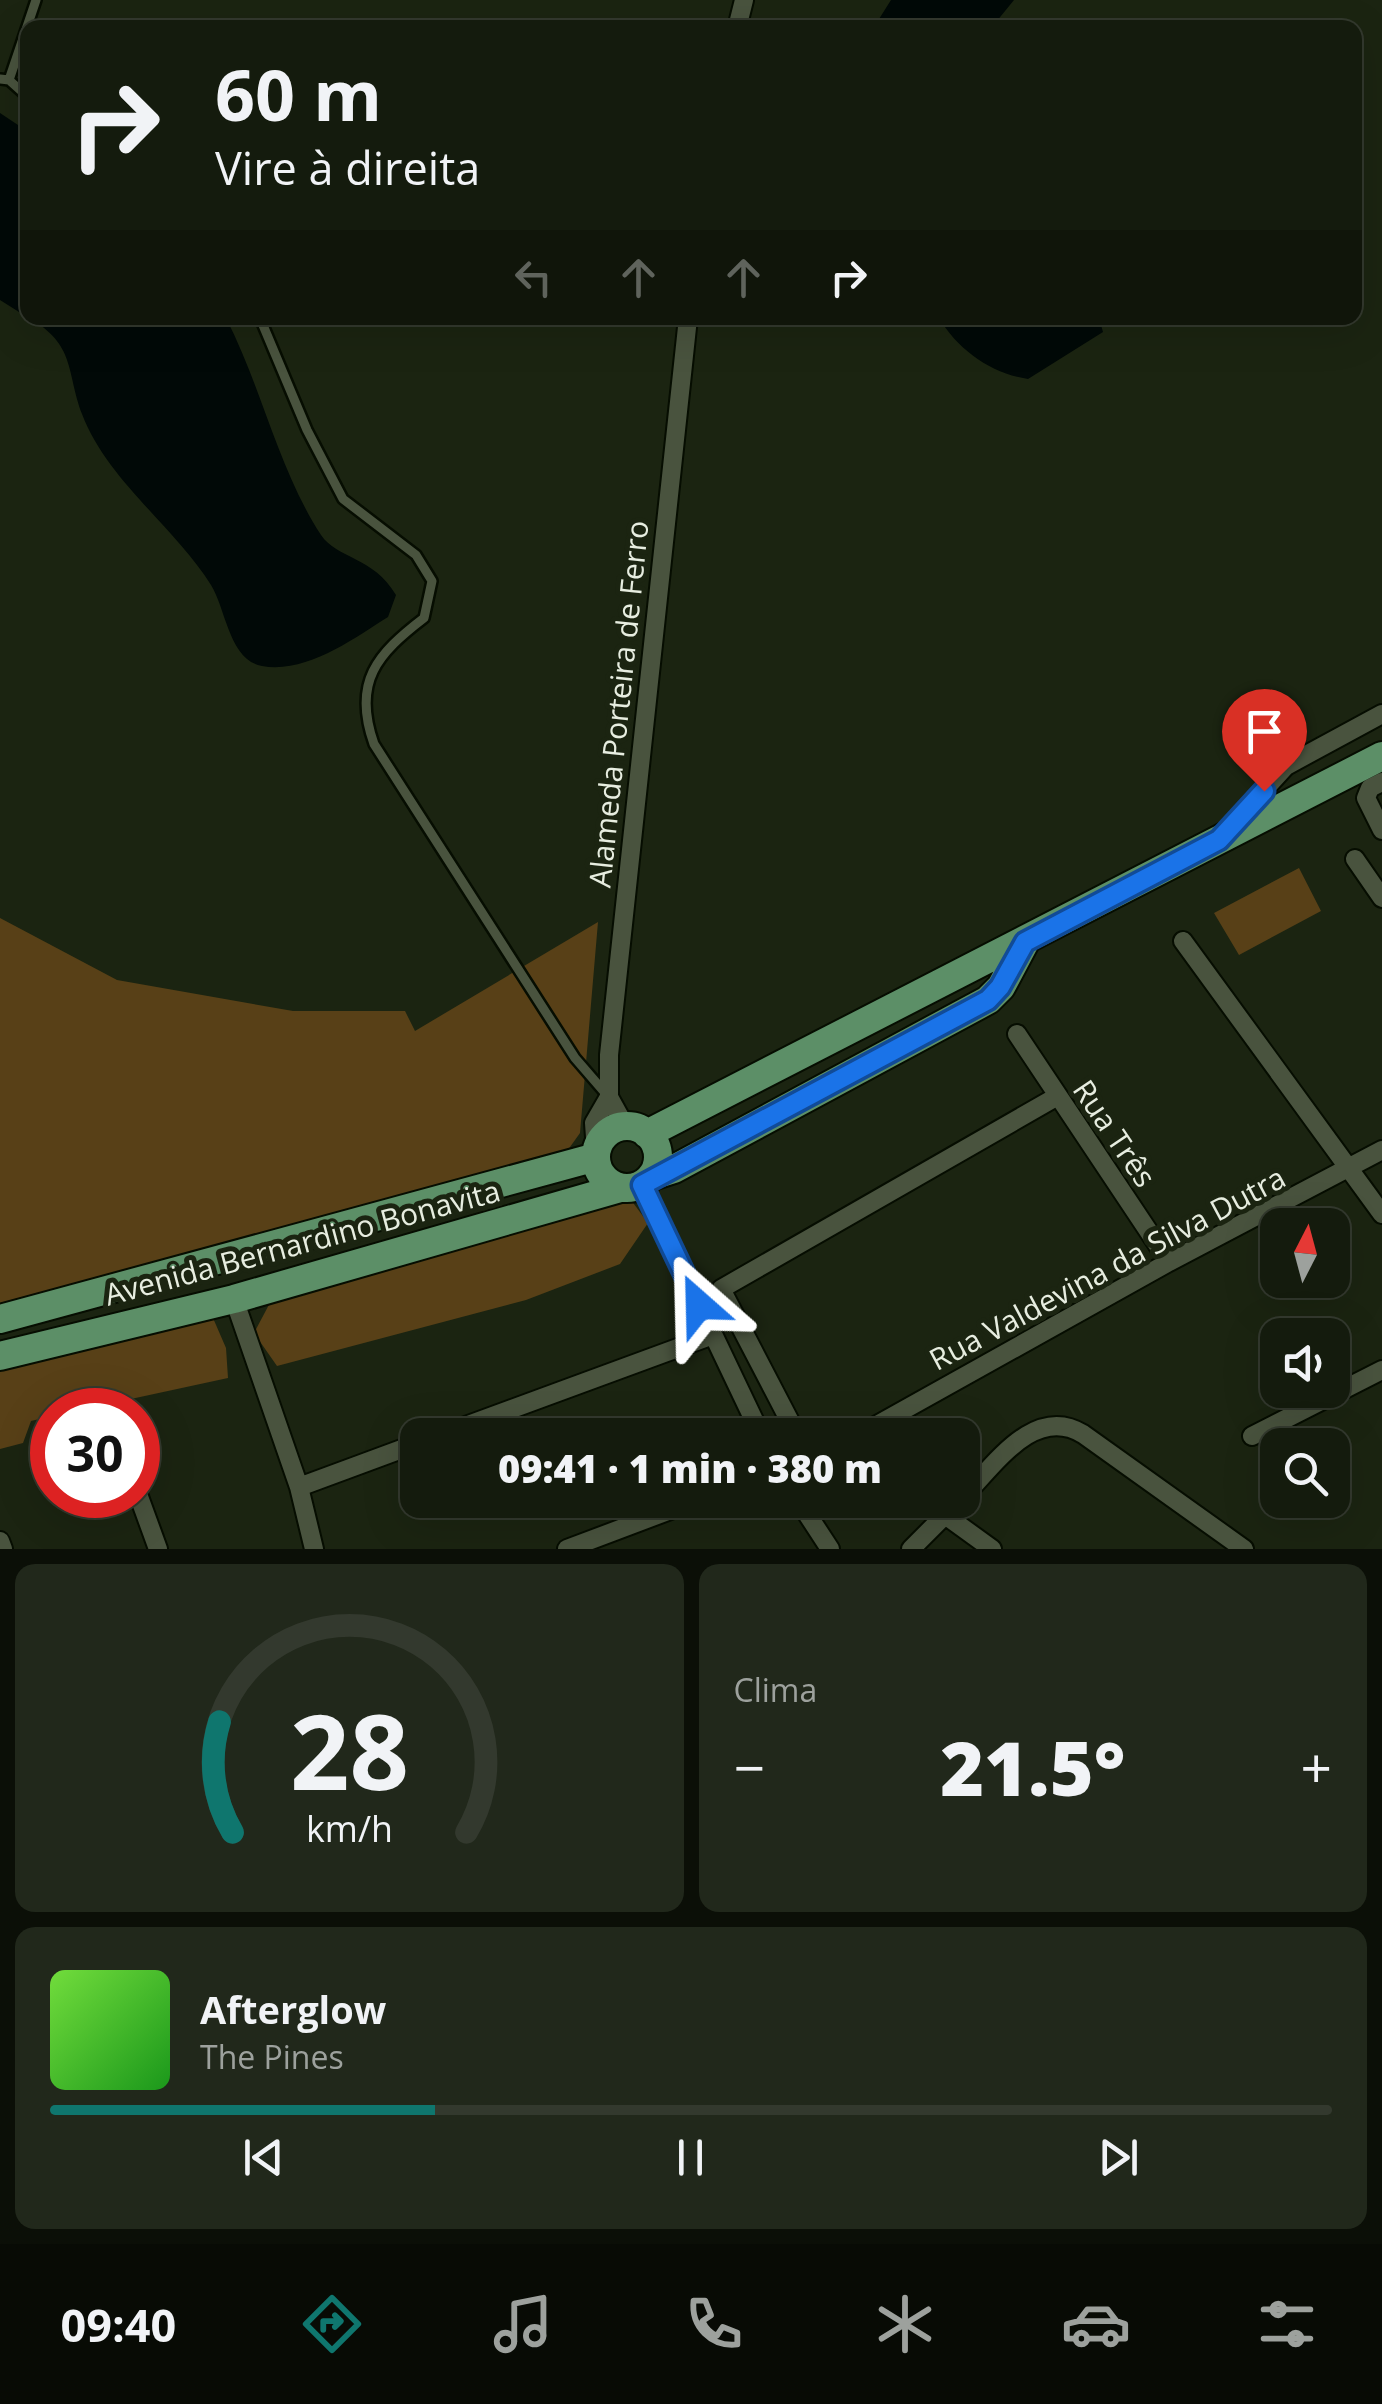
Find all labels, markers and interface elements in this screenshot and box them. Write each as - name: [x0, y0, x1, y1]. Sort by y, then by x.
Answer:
- text: 60 m: [215, 46, 382, 142]
- icon: right: [50, 60, 180, 190]
- text: Vire à direita: [215, 137, 480, 198]
- icon: left: [506, 250, 561, 305]
- icon: ahead: [611, 250, 666, 305]
- icon: ahead: [716, 250, 771, 305]
- icon: right: [821, 250, 876, 305]
- street label: Alameda Porteira de Ferro: [578, 518, 658, 890]
- pin: [1222, 689, 1307, 792]
- icon: arrive: [1237, 704, 1292, 759]
- street label: Rua Três: [1064, 1071, 1166, 1195]
- street label: Rua Valdevina da Silva Dutra: [922, 1157, 1292, 1379]
- street label: Avenida Bernardino Bonavita: [100, 1169, 504, 1315]
- north arrow: [1260, 1208, 1350, 1298]
- map controls: [1260, 1208, 1350, 1518]
- position arrow: [647, 1253, 751, 1357]
- button: sound: [1260, 1318, 1350, 1408]
- speed limit sign: 30: [30, 1388, 160, 1518]
- button: search: [1260, 1428, 1350, 1518]
- text: 09:41 · 1 min · 380 m: [498, 1442, 882, 1494]
- text: Clima: [734, 1668, 817, 1711]
- text: 28: [290, 1679, 409, 1820]
- text: 21.5°: [940, 1716, 1125, 1818]
- text: −: [734, 1729, 765, 1804]
- text: +: [1301, 1729, 1332, 1804]
- text: km/h: [306, 1804, 393, 1852]
- text: Afterglow: [200, 1983, 386, 2035]
- text: The Pines: [200, 2035, 344, 2078]
- icon: previous: [236, 2130, 291, 2185]
- icon: pause: [663, 2130, 718, 2185]
- icon: next: [1091, 2130, 1146, 2185]
- icon: directions: [297, 2289, 367, 2359]
- icon: music: [488, 2289, 558, 2359]
- icon: phone: [679, 2289, 749, 2359]
- icon: climate: [870, 2289, 940, 2359]
- icon: car: [1061, 2289, 1131, 2359]
- icon: filters: [1252, 2289, 1322, 2359]
- text: 09:40: [60, 2294, 176, 2355]

